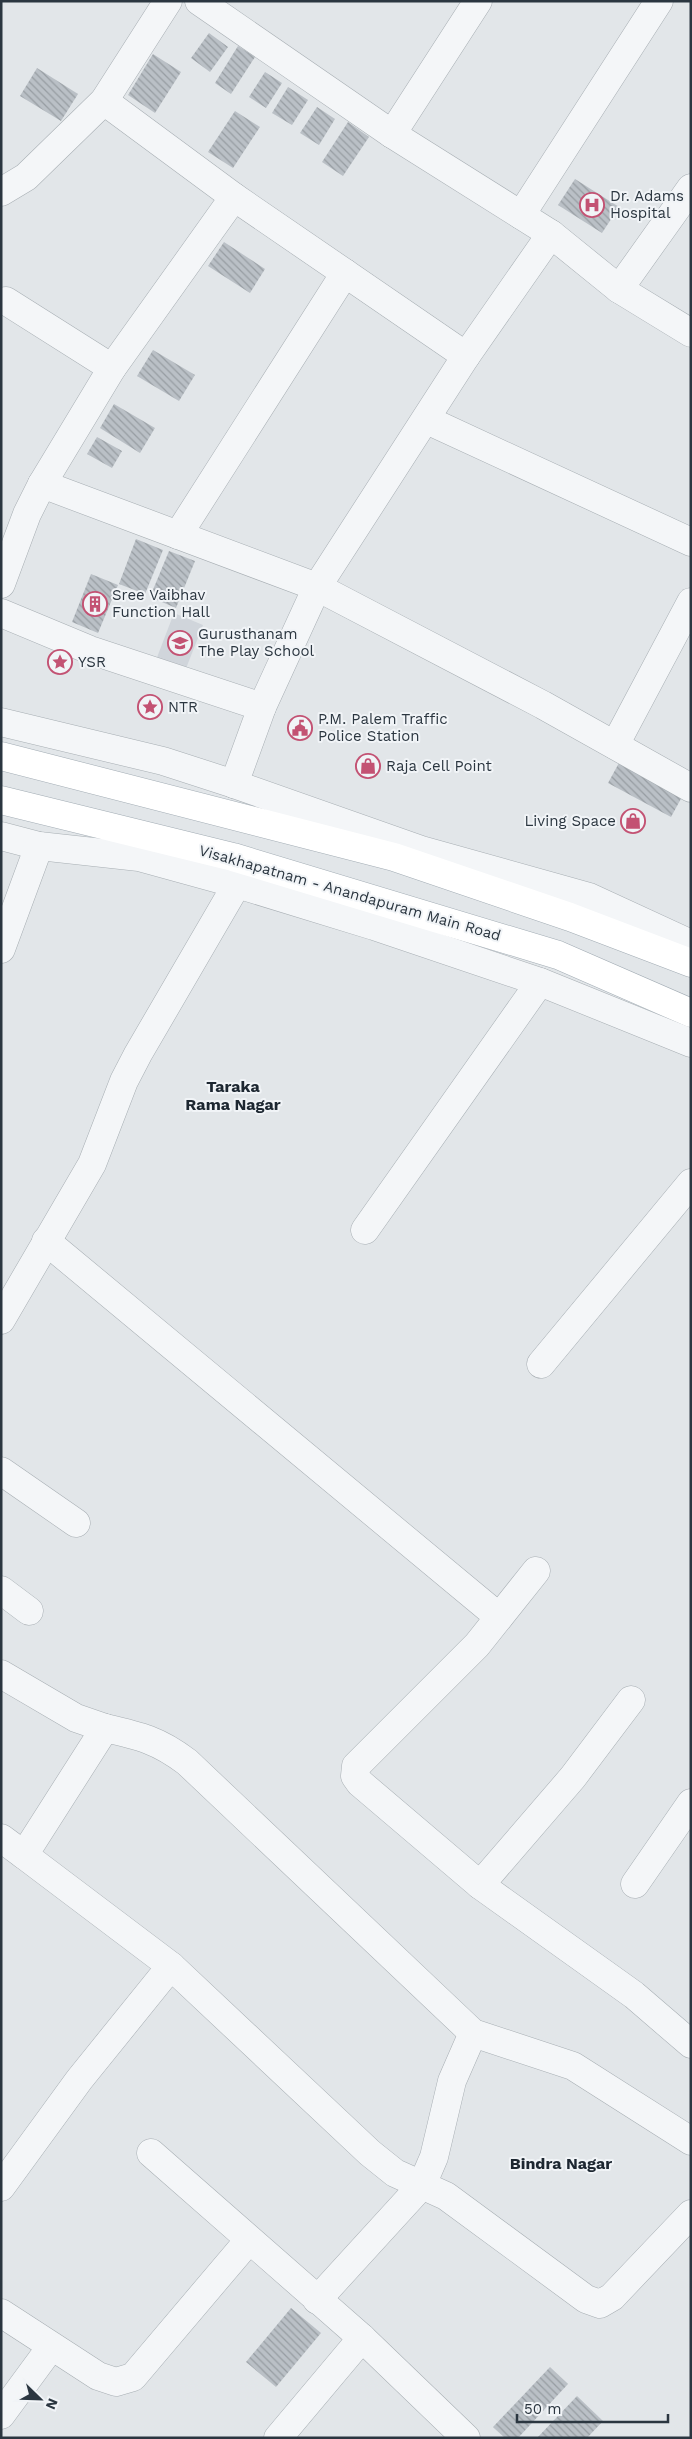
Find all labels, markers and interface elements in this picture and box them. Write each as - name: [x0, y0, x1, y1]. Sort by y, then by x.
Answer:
- place label: Dr. Adams Hospital: [610, 187, 684, 222]
- hospital icon: Dr. Adams Hospital: [579, 192, 605, 218]
- place label: Sree Vaibhav Function Hall: [112, 586, 210, 621]
- building icon: Sree Vaibhav Function Hall: [82, 591, 108, 617]
- place label: Gurusthanam The Play School: [198, 625, 314, 660]
- school or university icon: Gurusthanam The Play School: [167, 630, 193, 656]
- place icon: YSR: [47, 649, 73, 675]
- place label: YSR: [78, 653, 106, 671]
- place icon: NTR: [137, 694, 163, 720]
- place label: NTR: [168, 698, 198, 716]
- place label: P.M. Palem Traffic Police Station: [318, 710, 448, 745]
- public building icon: P.M. Palem Traffic Police Station: [287, 715, 313, 741]
- shop icon: Raja Cell Point: [355, 753, 381, 779]
- place label: Raja Cell Point: [386, 757, 493, 775]
- shop icon: Living Space: [620, 808, 646, 834]
- place label: Living Space: [524, 812, 616, 830]
- street label: Visakhapatnam - Anandapuram Main Road: [197, 841, 503, 945]
- district label: Taraka Rama Nagar: [185, 1077, 281, 1114]
- district label: Bindra Nagar: [510, 2154, 612, 2173]
- north arrow: [15, 2374, 65, 2424]
- scale bar: [517, 2392, 668, 2424]
- text: N: [43, 2396, 61, 2412]
- text: 50 m: [524, 2400, 561, 2418]

